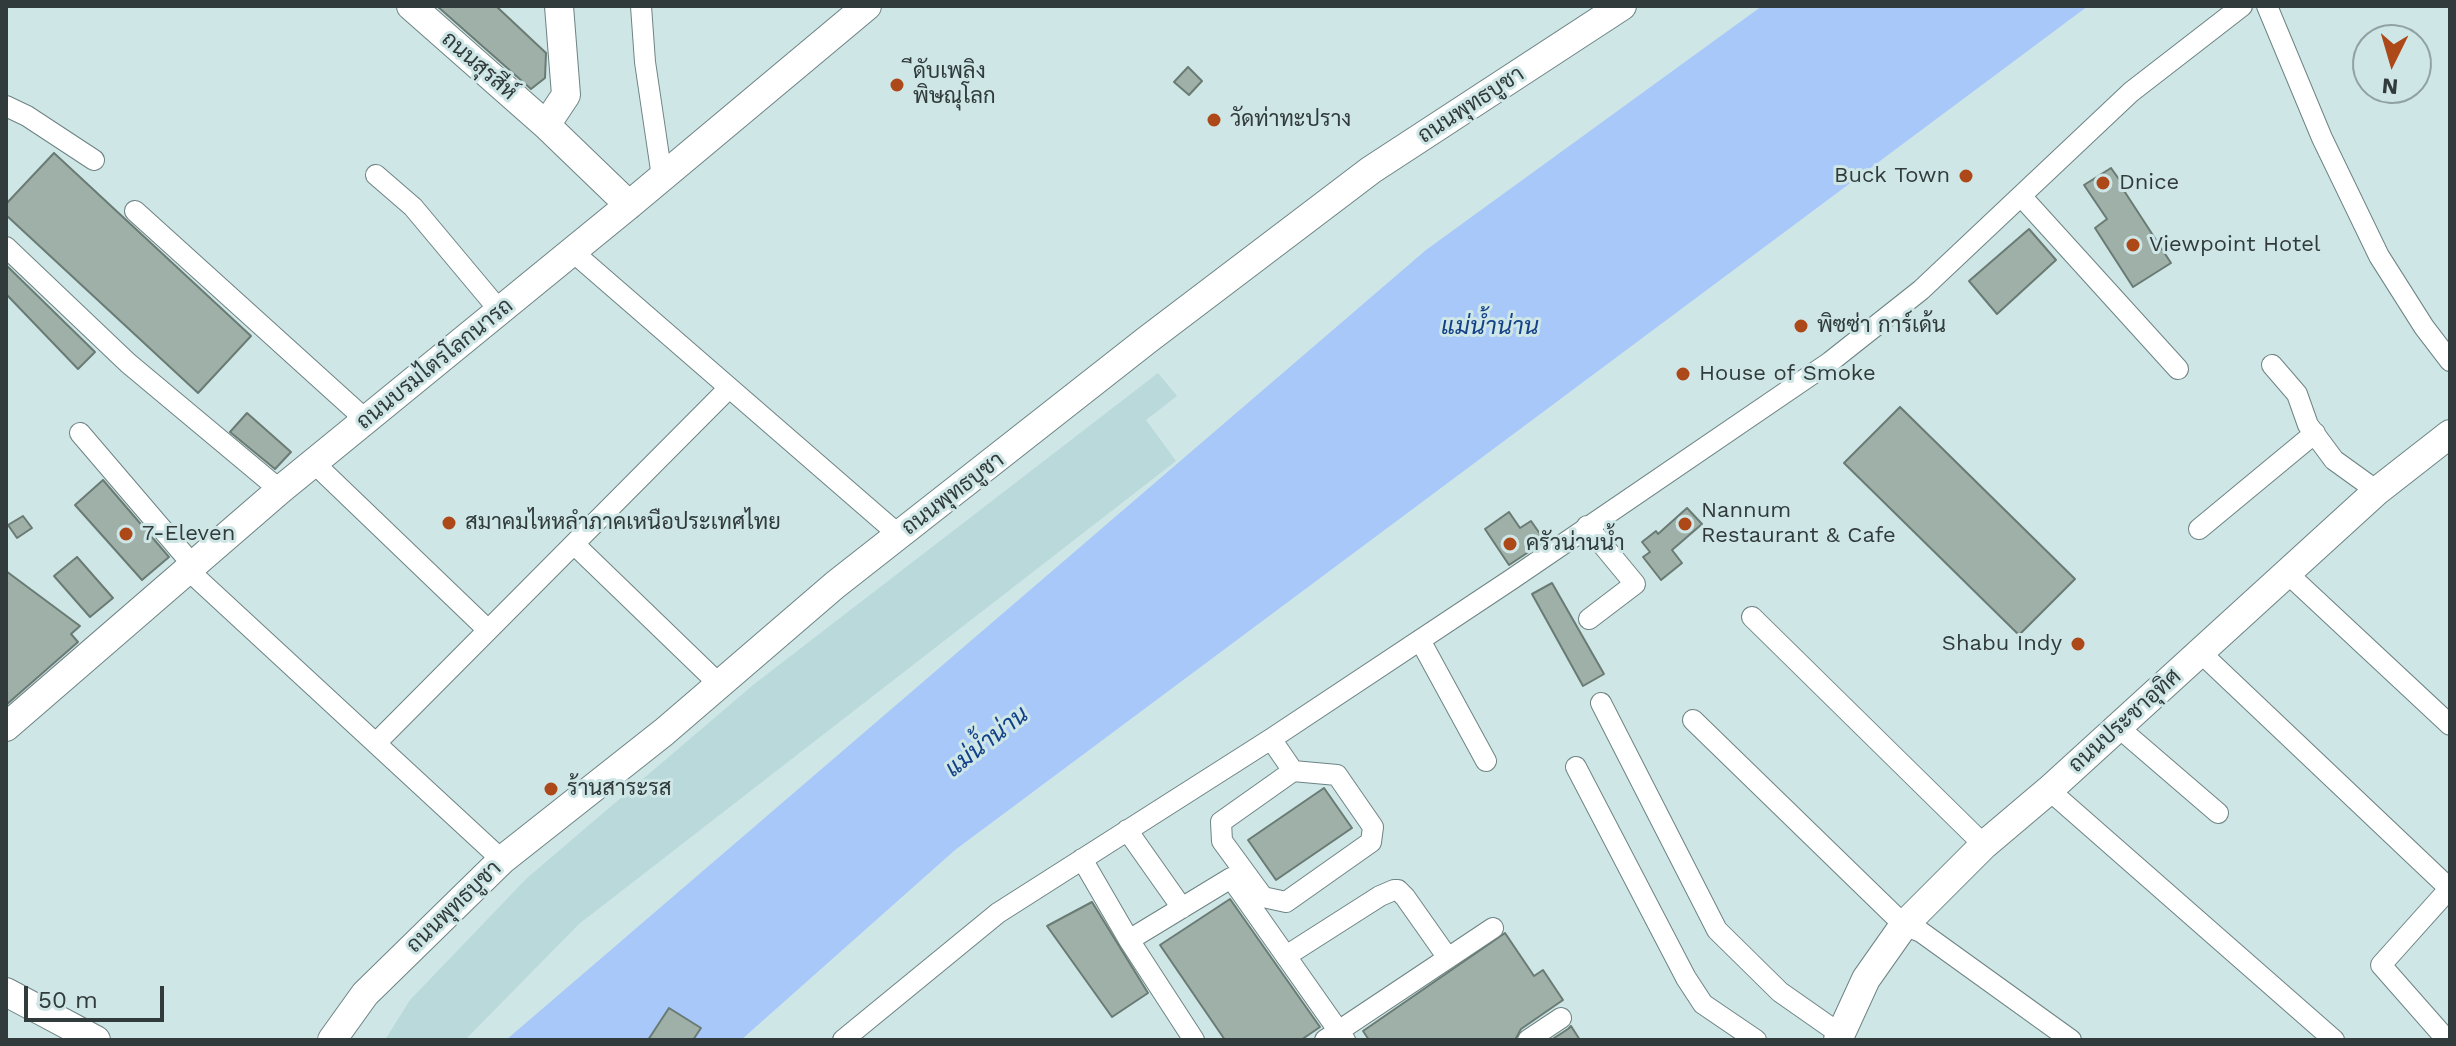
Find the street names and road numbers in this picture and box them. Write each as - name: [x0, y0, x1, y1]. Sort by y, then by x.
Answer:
- street label: ถนนสุรสีห์: [436, 26, 522, 106]
- street label: ถนนพุทธบูชา: [1413, 61, 1529, 149]
- street label: ถนนบรมไตรโลกนารถ: [351, 293, 519, 435]
- street label: ถนนพุทธบูชา: [897, 447, 1009, 541]
- street label: ถนนประชาอุทิศ: [2063, 664, 2187, 778]
- street label: ถนนพุทธบูชา: [401, 855, 507, 959]

